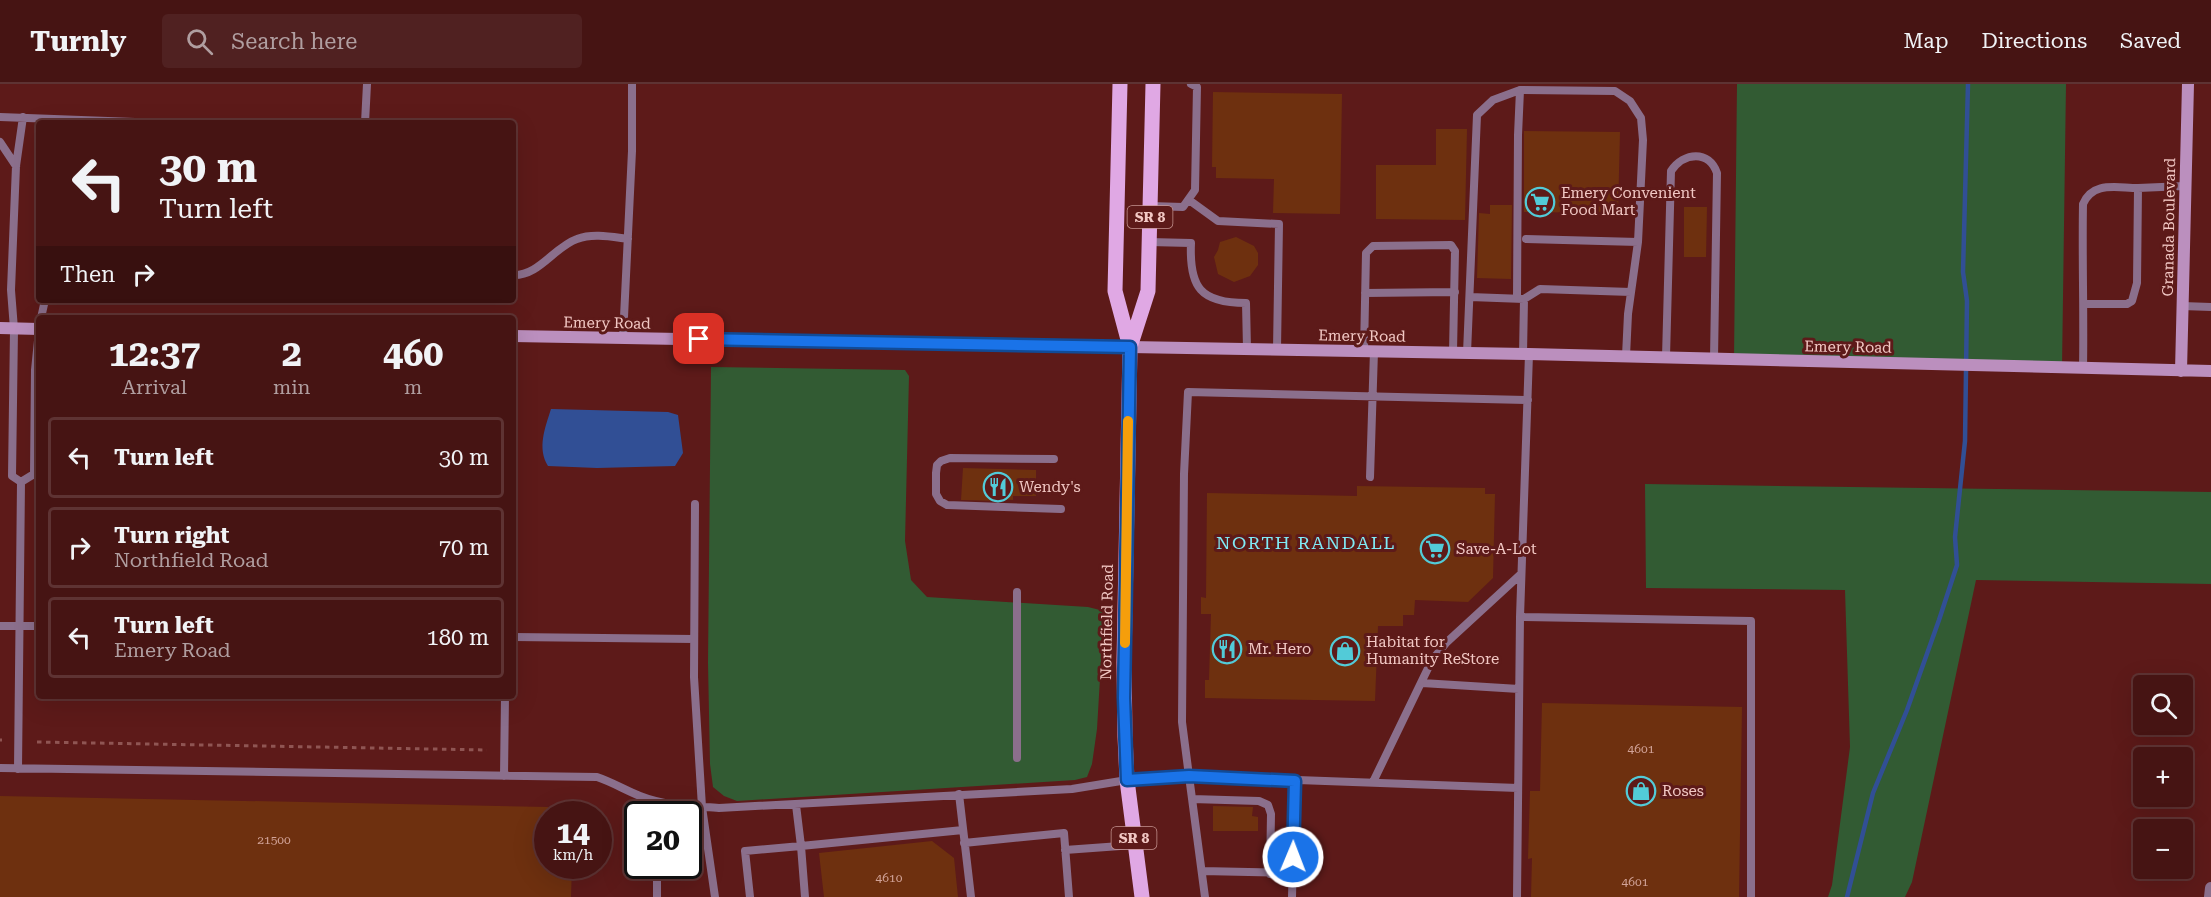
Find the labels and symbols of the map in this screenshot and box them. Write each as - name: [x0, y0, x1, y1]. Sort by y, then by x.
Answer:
- street label: Granada Boulevard: [2159, 157, 2179, 296]
- place label: Emery Convenient Food Mart: [1561, 184, 1696, 219]
- supermarket icon: Emery Convenient Food Mart: [1524, 186, 1556, 218]
- road number: SR 8: [1128, 206, 1172, 228]
- street label: Emery Road: [563, 313, 651, 333]
- pin: [673, 313, 724, 364]
- street label: Emery Road: [1318, 326, 1406, 346]
- street label: Emery Road: [1804, 337, 1892, 357]
- restaurant icon: Wendy's: [982, 471, 1014, 503]
- place label: Wendy's: [1019, 478, 1081, 496]
- district label: NORTH RANDALL: [1216, 532, 1396, 553]
- supermarket icon: Save-A-Lot: [1419, 533, 1451, 565]
- place label: Save-A-Lot: [1456, 540, 1537, 558]
- street label: Northfield Road: [1097, 564, 1117, 680]
- restaurant icon: Mr. Hero: [1211, 633, 1243, 665]
- place label: Habitat for Humanity ReStore: [1366, 633, 1499, 668]
- shop icon: Habitat for Humanity ReStore: [1329, 635, 1361, 667]
- place label: Mr. Hero: [1248, 640, 1311, 658]
- house number: 4601: [1628, 742, 1655, 756]
- shop icon: Roses: [1625, 775, 1657, 807]
- place label: Roses: [1662, 782, 1704, 800]
- speed limit sign: 20: [624, 801, 702, 879]
- position arrow: [1261, 825, 1325, 889]
- road number: SR 8: [1112, 827, 1156, 849]
- house number: 21500: [257, 833, 291, 847]
- house number: 4610: [876, 871, 903, 885]
- house number: 4601: [1622, 875, 1649, 889]

